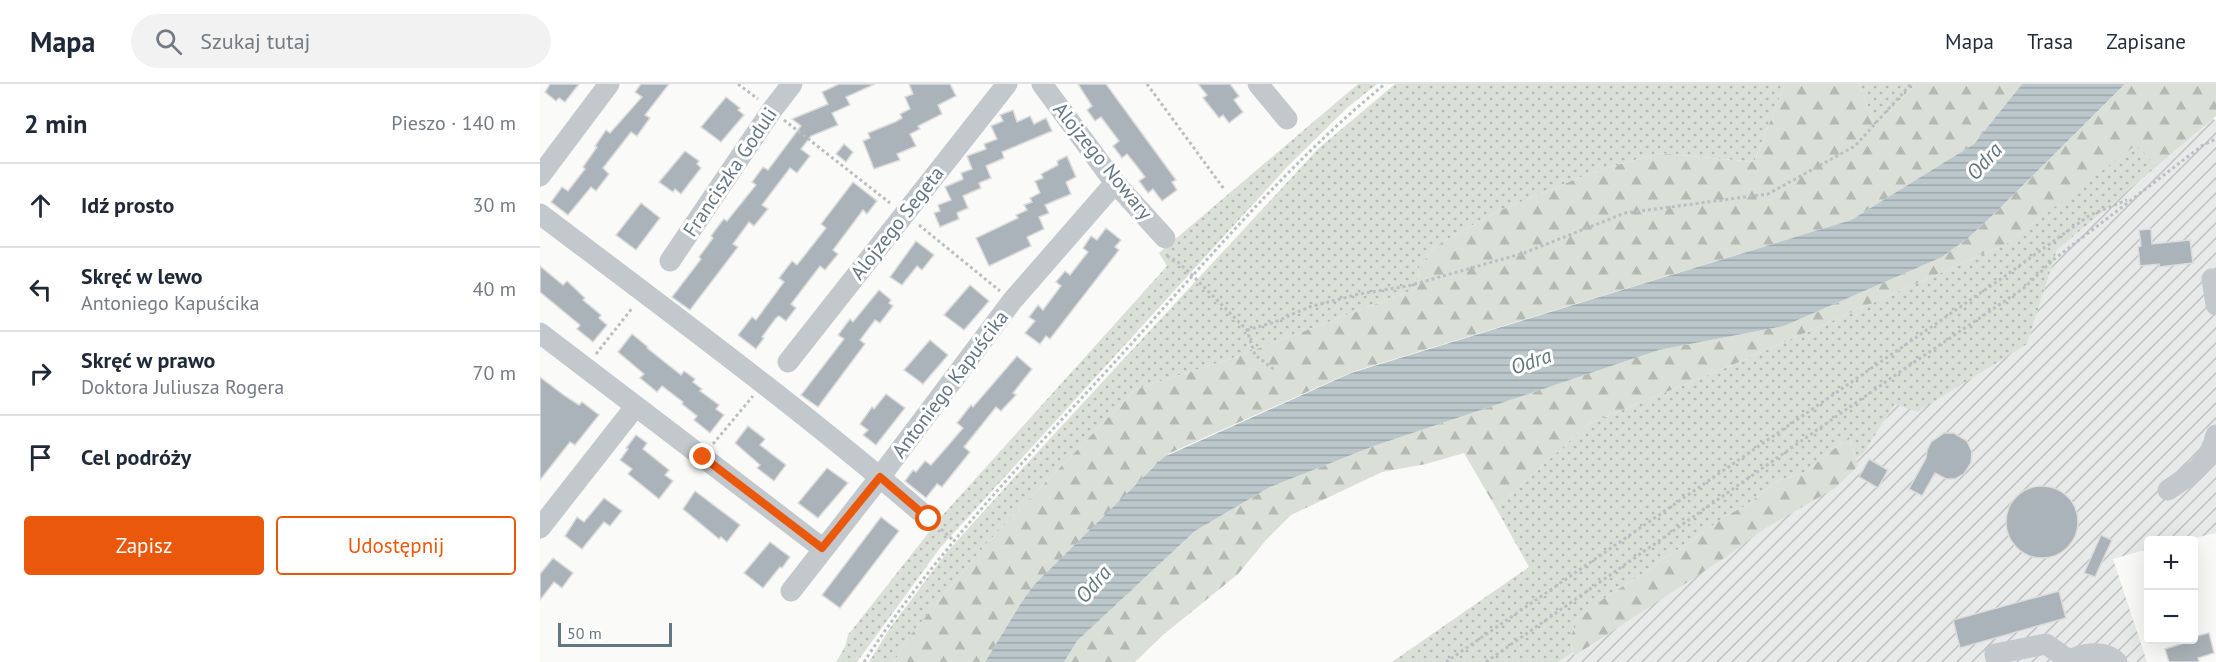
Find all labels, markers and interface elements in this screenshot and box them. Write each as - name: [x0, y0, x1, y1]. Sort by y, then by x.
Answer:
- search box: [131, 14, 551, 68]
- text: Mapa: [30, 23, 95, 60]
- icon: search: [152, 25, 185, 58]
- text: Szukaj tutaj: [200, 27, 310, 55]
- text: Mapa: [1945, 28, 1994, 55]
- text: Trasa: [2027, 28, 2073, 55]
- text: Zapisane: [2106, 28, 2186, 55]
- street label: Alojzego Nowary: [1048, 97, 1159, 226]
- street label: Franciszka Goduli: [677, 102, 783, 242]
- text: 2 min: [24, 107, 87, 140]
- text: Pieszo · 140 m: [391, 110, 516, 136]
- water label: Odra: [1960, 136, 2008, 185]
- street label: Alojzego Segeta: [845, 161, 949, 285]
- icon: ahead: [24, 189, 57, 222]
- text: Idź prosto: [81, 191, 174, 219]
- text: 30 m: [473, 192, 516, 218]
- text: Skręć w lewo: [81, 262, 202, 290]
- icon: left: [24, 273, 57, 306]
- text: 40 m: [473, 276, 516, 302]
- text: Antoniego Kapuścika: [81, 290, 259, 316]
- street label: Antoniego Kapuścika: [886, 305, 1014, 463]
- water label: Odra: [1507, 341, 1556, 381]
- text: Skręć w prawo: [81, 346, 215, 374]
- icon: right: [24, 357, 57, 390]
- text: 70 m: [473, 360, 516, 386]
- text: Doktora Juliusza Rogera: [81, 374, 284, 400]
- icon: arrive: [24, 441, 57, 474]
- text: Cel podróży: [81, 443, 191, 471]
- route end: [689, 443, 715, 469]
- route start: [915, 505, 941, 531]
- button: Zapisz: [24, 516, 264, 575]
- button: Udostępnij: [276, 516, 516, 575]
- map controls: [2144, 536, 2198, 644]
- button: +: [2144, 536, 2198, 590]
- water label: Odra: [1069, 559, 1117, 609]
- button: −: [2144, 590, 2198, 644]
- scale bar: [558, 620, 672, 648]
- text: 50 m: [567, 623, 602, 643]

